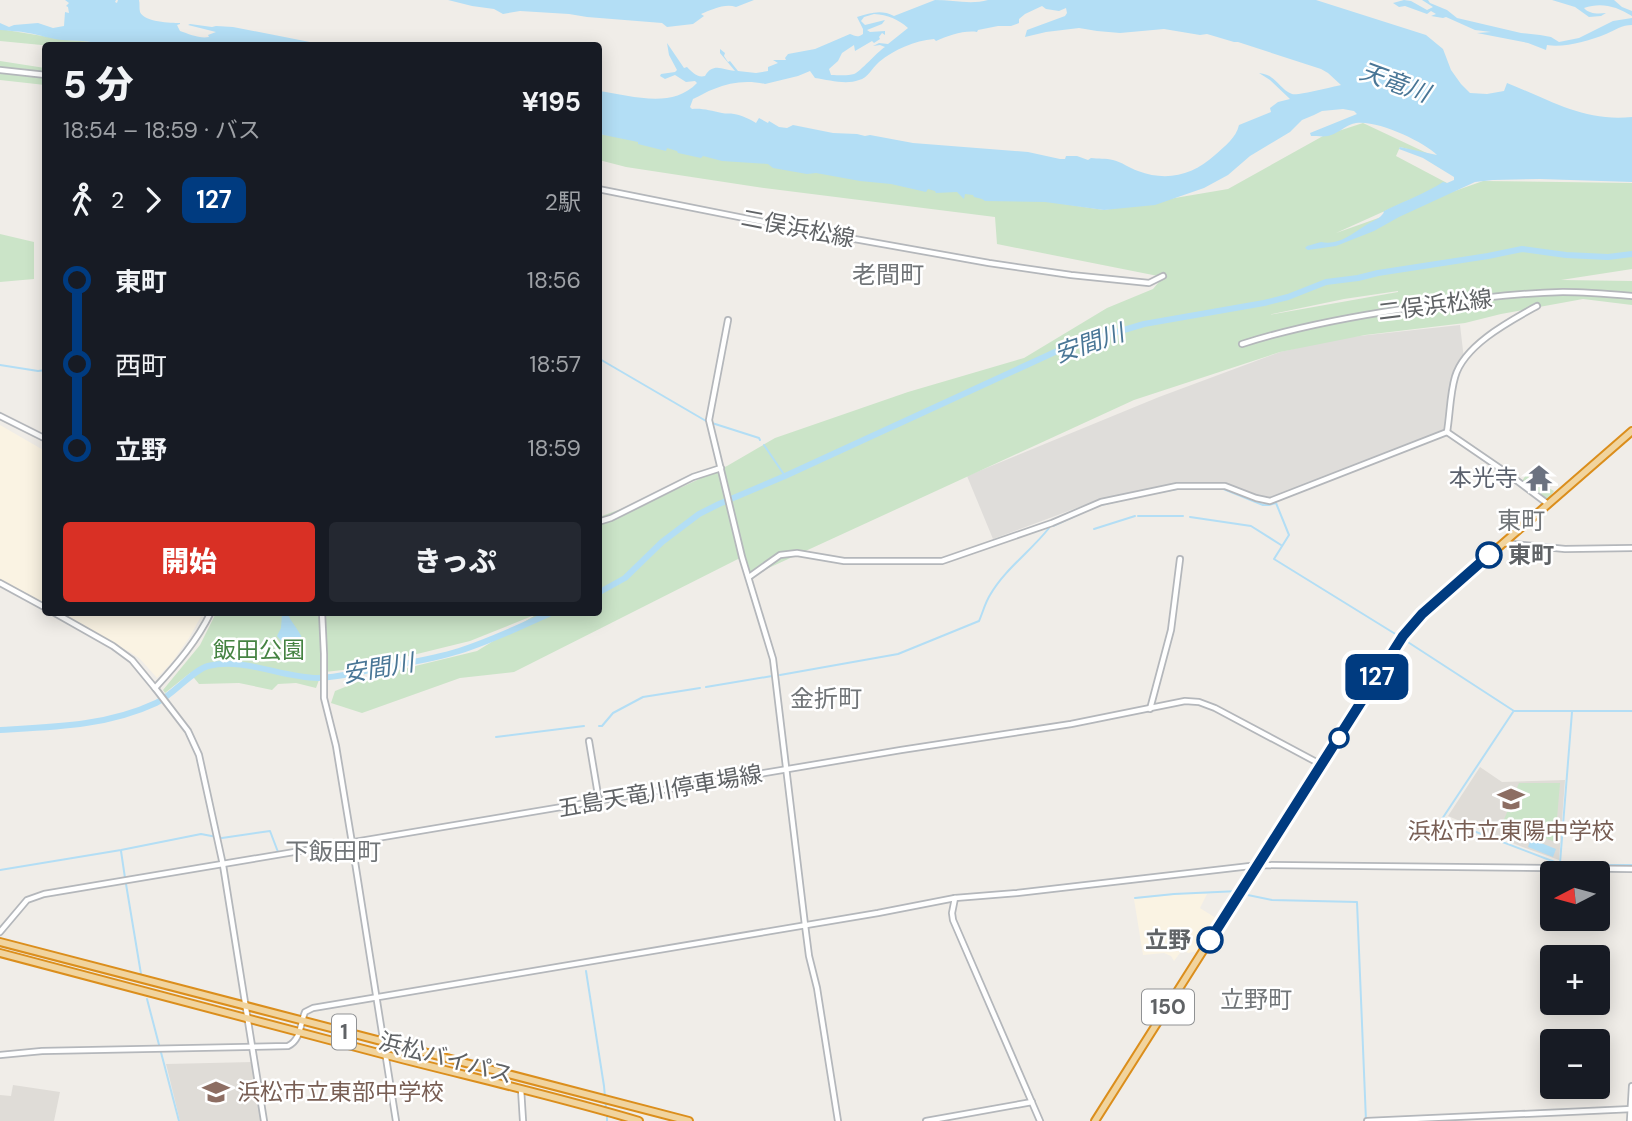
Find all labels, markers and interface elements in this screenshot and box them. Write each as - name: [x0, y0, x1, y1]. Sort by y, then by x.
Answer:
- water label: 天竜川: [1356, 55, 1437, 110]
- text: 5 分: [63, 60, 134, 110]
- text: ¥195: [522, 85, 581, 119]
- text: 18:54 – 18:59 · バス: [63, 115, 261, 145]
- icon: walk: [63, 181, 101, 219]
- icon: forward: [134, 181, 172, 219]
- text: 127: [196, 184, 232, 215]
- text: 2: [111, 185, 124, 215]
- text: 2駅: [545, 187, 581, 217]
- street label: 二俣浜松線: [739, 202, 857, 254]
- district label: 老間町: [852, 259, 924, 290]
- text: 東町: [115, 265, 167, 299]
- text: 18:56: [527, 265, 581, 295]
- street label: 二俣浜松線: [1376, 283, 1494, 327]
- water label: 安間川: [1050, 316, 1131, 369]
- text: 西町: [115, 349, 167, 383]
- text: 18:57: [529, 349, 581, 379]
- text: 立野: [115, 433, 167, 467]
- text: 18:59: [527, 433, 581, 463]
- place label: 本光寺: [1449, 463, 1518, 493]
- temple icon: 本光寺: [1524, 463, 1554, 493]
- district label: 東町: [1497, 505, 1545, 536]
- button: 開始: [63, 522, 315, 602]
- button: きっぷ: [329, 522, 581, 602]
- place label: 東町: [1508, 540, 1554, 570]
- marker: 東町: [1476, 542, 1502, 568]
- park label: 飯田公園: [213, 635, 305, 665]
- water label: 安間川: [340, 646, 419, 690]
- line badge: 127: [1337, 654, 1417, 700]
- text: 127: [1359, 661, 1395, 692]
- district label: 金折町: [790, 683, 862, 714]
- unlabelled marker: [1329, 728, 1349, 748]
- street label: 五島天竜川停車場線: [555, 758, 765, 824]
- school or university icon: 浜松市立東陽中学校: [1496, 784, 1526, 814]
- place label: 浜松市立東陽中学校: [1408, 816, 1615, 846]
- district label: 下飯田町: [285, 836, 381, 867]
- north arrow: [1540, 861, 1610, 931]
- map controls: [1540, 861, 1610, 1099]
- place label: 立野: [1145, 925, 1191, 955]
- marker: 立野: [1197, 927, 1223, 953]
- button: +: [1540, 945, 1610, 1015]
- district label: 立野町: [1220, 984, 1292, 1015]
- road number: 150: [1142, 990, 1194, 1024]
- road number: 1: [332, 1014, 356, 1050]
- street label: 浜松バイパス: [376, 1026, 516, 1090]
- button: −: [1540, 1029, 1610, 1099]
- school or university icon: 浜松市立東部中学校: [201, 1077, 231, 1107]
- place label: 浜松市立東部中学校: [237, 1077, 444, 1107]

